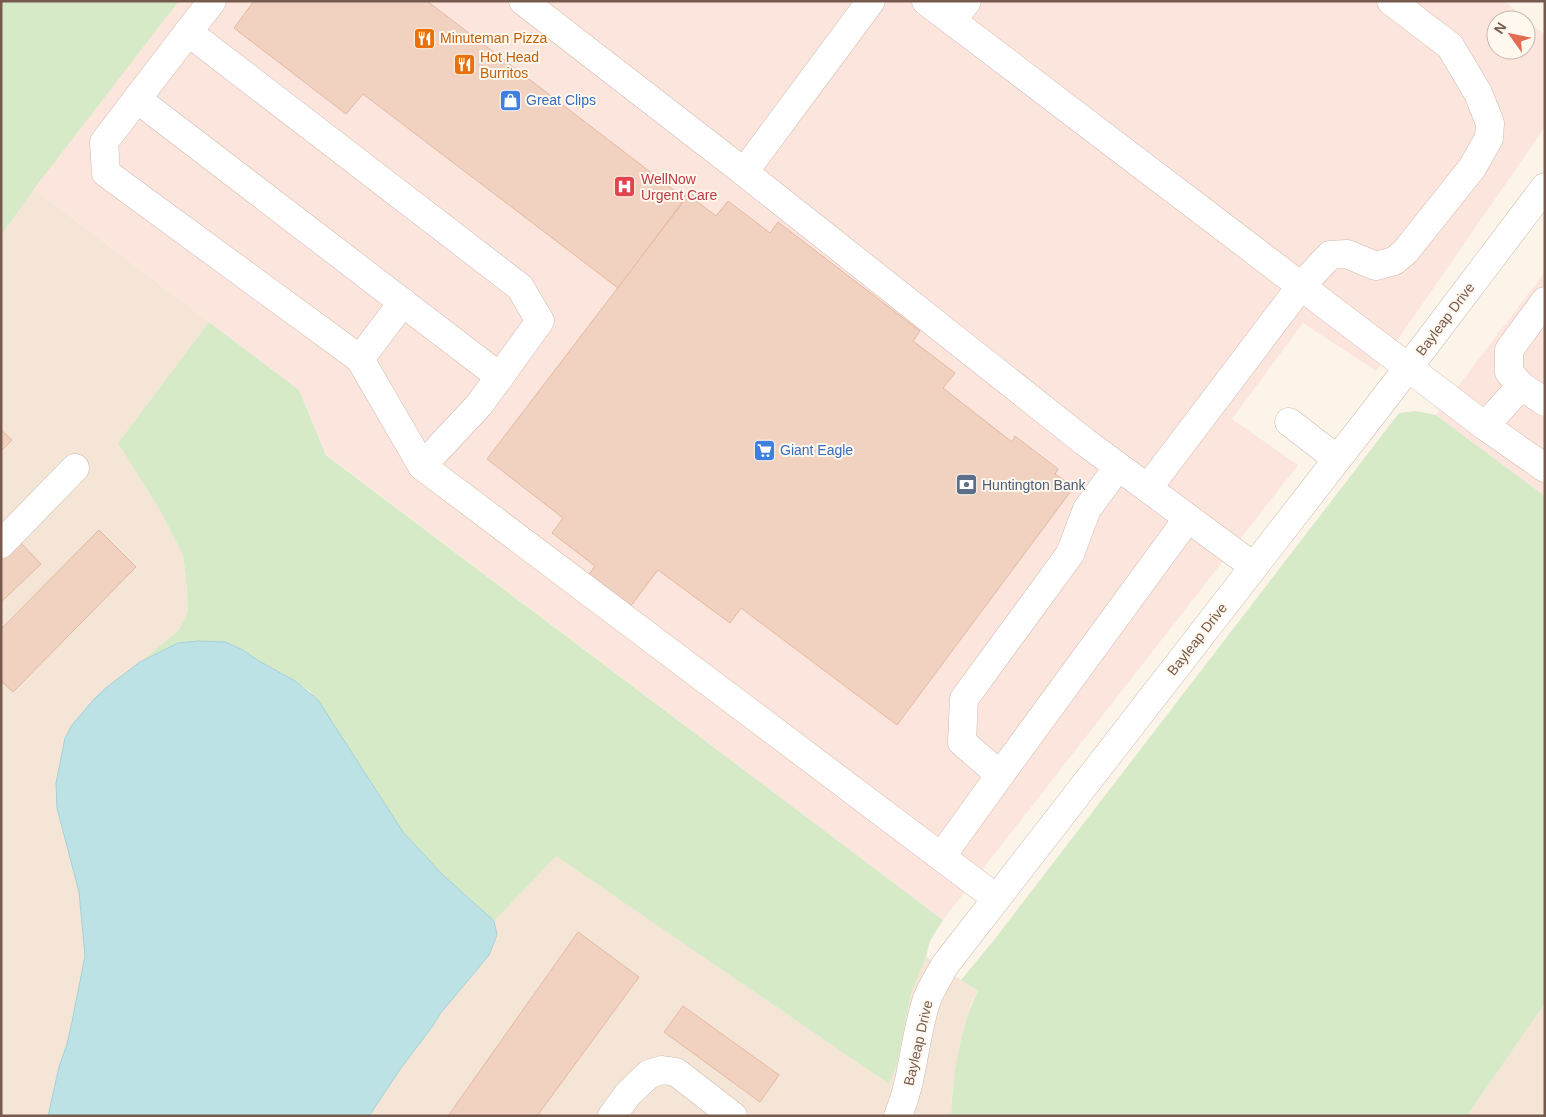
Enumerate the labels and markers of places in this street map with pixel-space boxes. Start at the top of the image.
restaurant icon: Minuteman Pizza [412,26,436,50]
place label: Minuteman Pizza [440,30,548,46]
place label: Hot Head Burritos [480,49,539,81]
restaurant icon: Hot Head Burritos [452,53,476,77]
shop icon: Great Clips [498,88,522,112]
place label: Great Clips [526,92,596,108]
place label: WellNow Urgent Care [641,171,717,203]
hospital icon: WellNow Urgent Care [613,175,637,199]
supermarket icon: Giant Eagle [752,438,776,462]
place label: Giant Eagle [780,442,853,458]
bank icon: Huntington Bank [954,473,978,497]
place label: Huntington Bank [982,477,1087,493]

